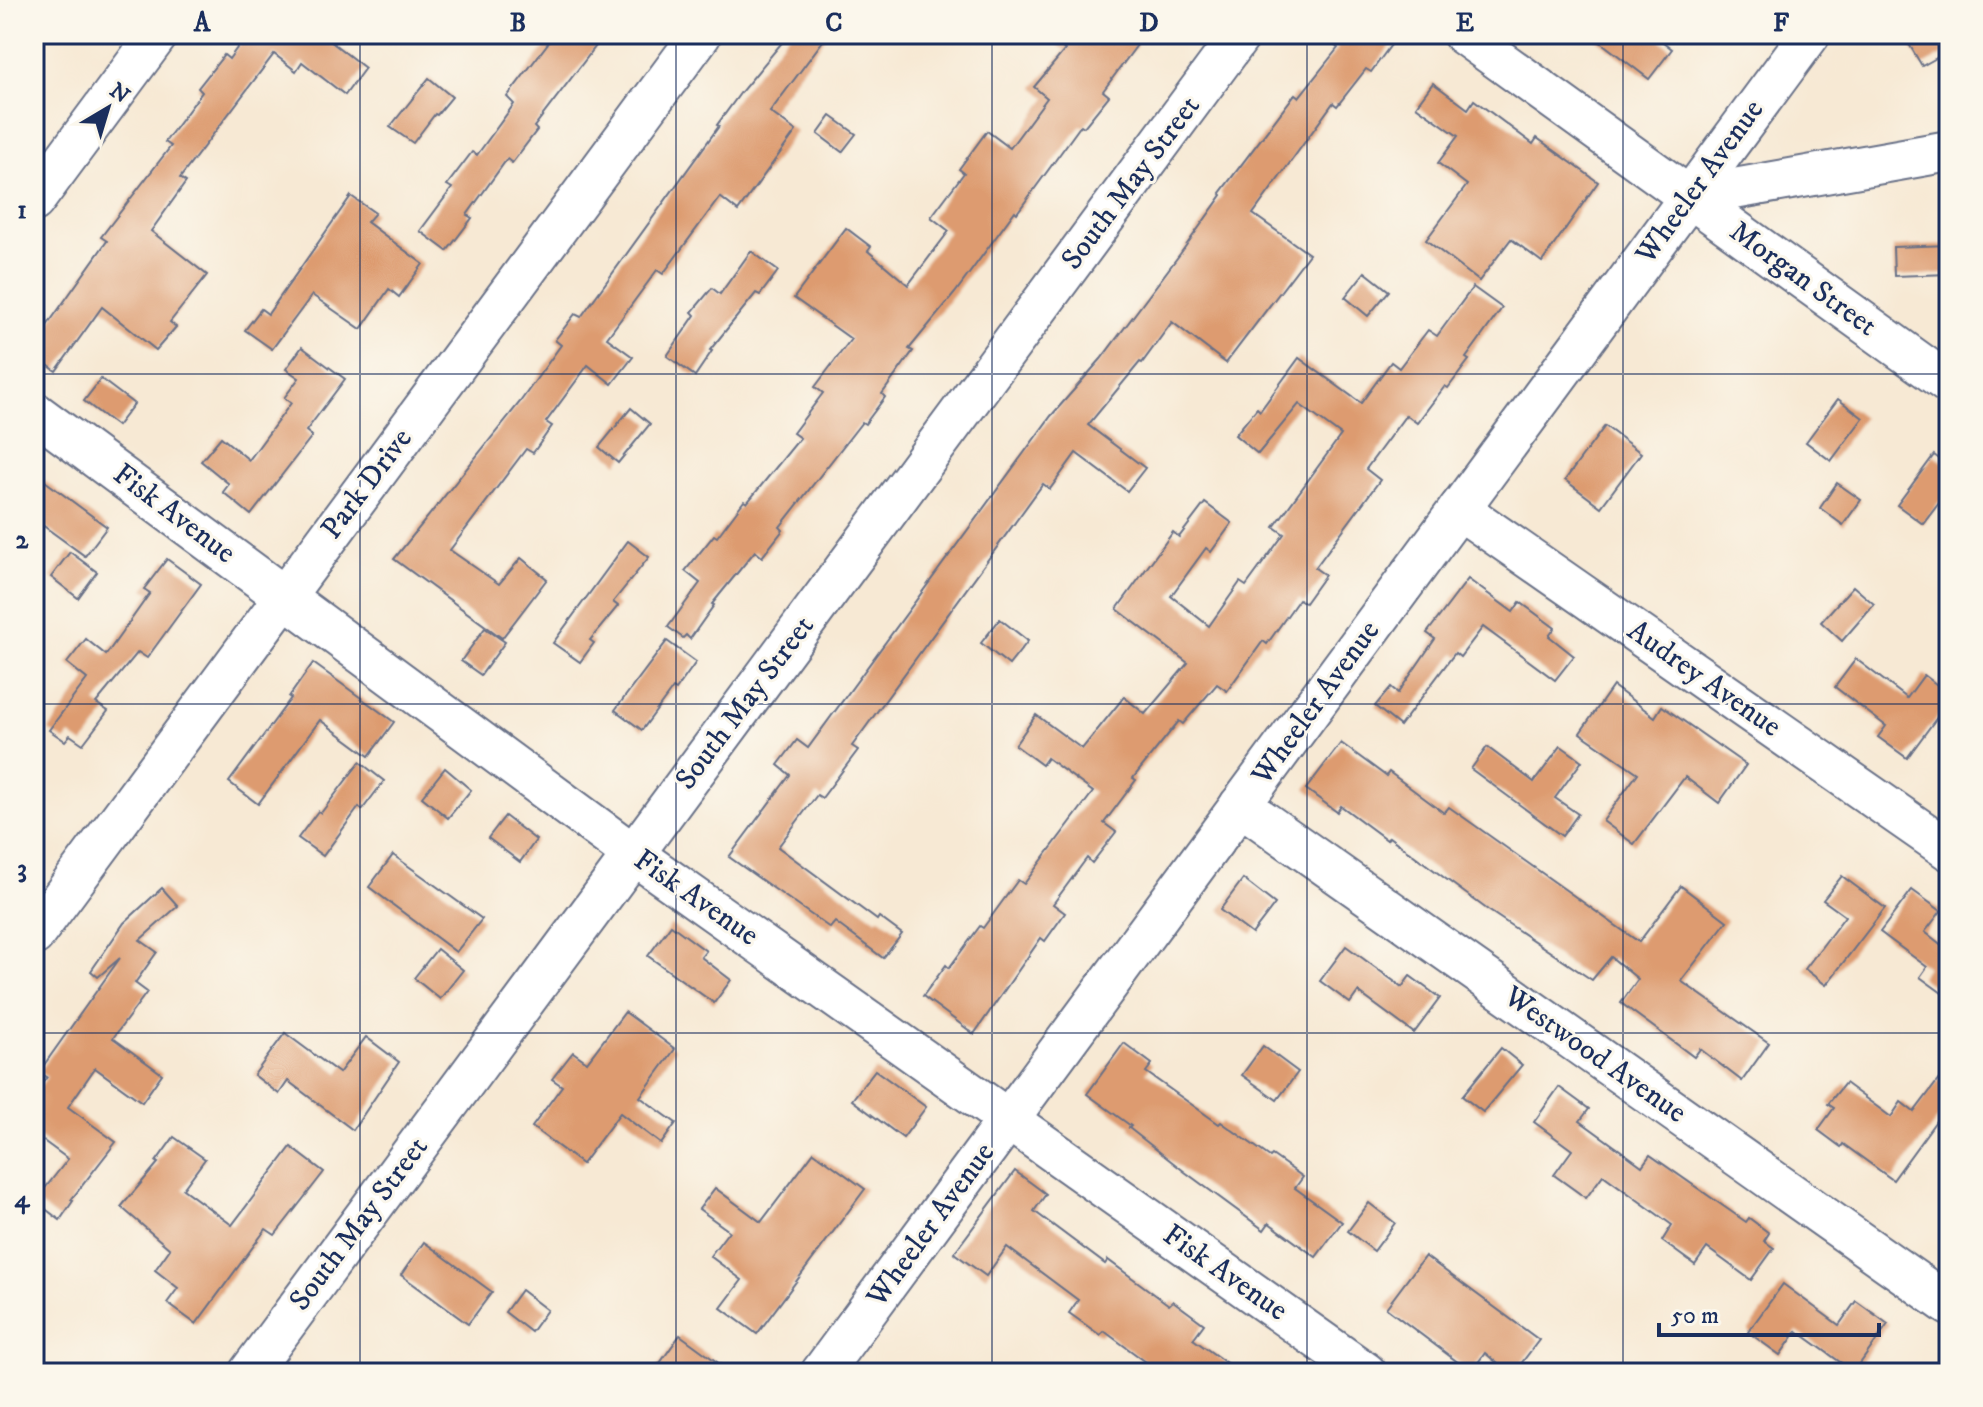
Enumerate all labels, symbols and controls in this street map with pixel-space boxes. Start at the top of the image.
text: A [193,7,212,40]
text: B [510,7,526,40]
text: C [825,7,843,40]
text: D [1139,7,1159,40]
text: E [1456,7,1474,40]
text: F [1773,7,1790,40]
north arrow [68,68,148,148]
text: N [104,77,135,110]
street label: South May Street [1054,89,1208,277]
street label: Wheeler Avenue [1627,93,1772,272]
text: 1 [17,194,27,227]
street label: Morgan Street [1722,213,1884,345]
street label: Park Drive [313,421,421,547]
street label: Fisk Avenue [105,456,243,572]
text: 2 [16,524,30,557]
street label: South May Street [668,609,822,797]
street label: Audrey Avenue [1620,612,1788,746]
street label: Wheeler Avenue [1243,614,1388,793]
street label: Fisk Avenue [626,842,766,954]
text: 3 [17,853,27,886]
street label: Westwood Avenue [1496,978,1693,1132]
street label: South May Street [282,1130,436,1318]
street label: Wheeler Avenue [858,1136,1003,1315]
text: 4 [15,1183,31,1216]
street label: Fisk Avenue [1155,1217,1295,1329]
scale bar [1659,1287,1879,1337]
text: 50 m [1671,1301,1719,1331]

